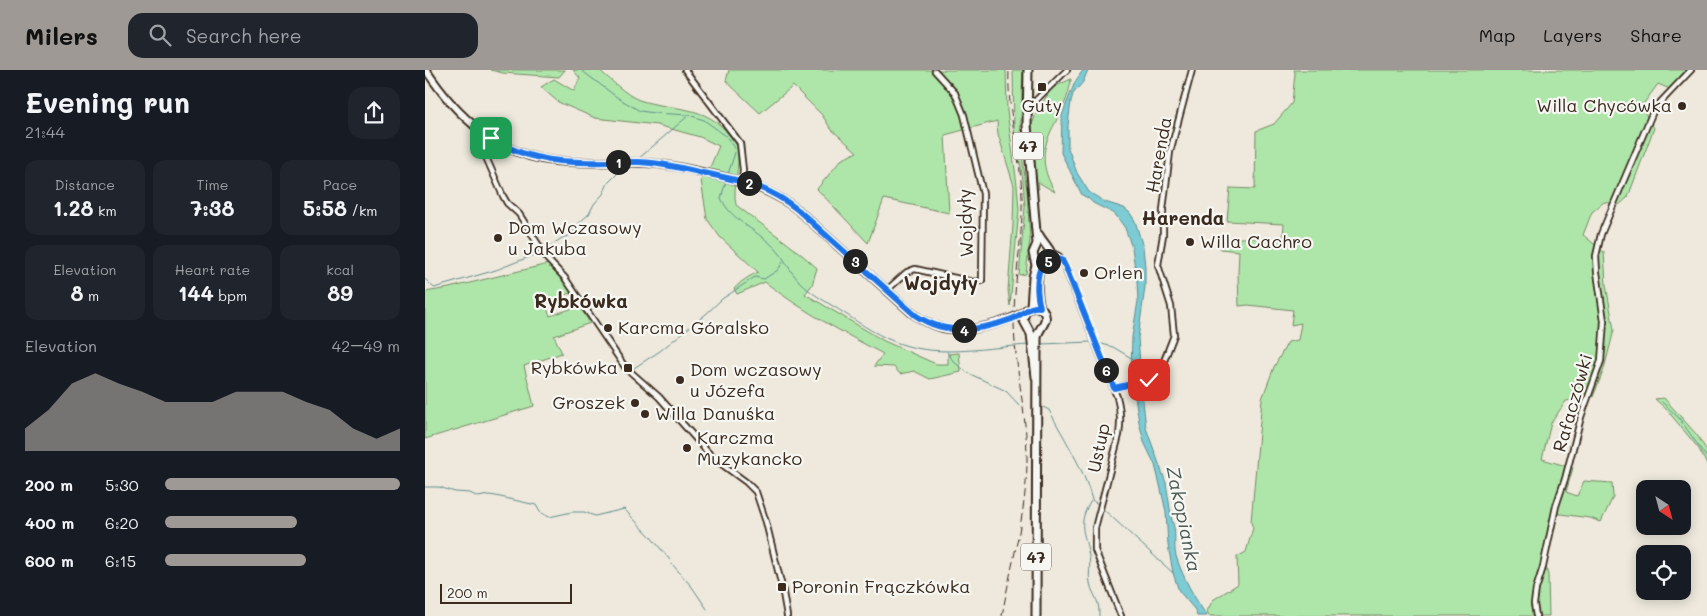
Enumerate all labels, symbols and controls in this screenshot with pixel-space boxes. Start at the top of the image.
search box [128,13,478,58]
text: Milers [25,20,98,51]
icon: search [146,21,174,49]
text: Search here [186,23,302,48]
text: Map [1479,23,1515,47]
text: Layers [1543,23,1602,47]
text: Share [1630,23,1682,47]
marker: Guty [1036,81,1048,93]
text: Evening run [25,84,190,120]
button: share [348,87,400,139]
place label: Guty [1022,93,1062,117]
place label: Willa Chycówka [1536,93,1672,117]
marker: Willa Chycówka [1676,100,1688,112]
street label: Harenda [1140,115,1177,195]
pin [470,117,512,159]
text: 21:44 [25,121,65,142]
icon: arrive [477,124,505,152]
road number: 47 [1013,132,1043,160]
pin: 1 [605,150,631,174]
text: 1 [615,153,622,172]
pin: 2 [737,170,761,196]
text: 2 [746,174,753,193]
text: Distance [55,175,115,194]
text: Time [197,175,228,194]
text: Pace [323,175,357,194]
street label: Wojdyły [952,188,978,258]
text: 1.28 [53,194,94,221]
text: 7:38 [191,194,234,221]
text: 5:58 [303,194,347,221]
text: km [94,201,117,220]
text: /km [347,201,377,220]
district label: Harenda [1142,205,1224,230]
place label: Dom Wczasowy u Jakuba [508,215,642,260]
place label: Willa Cachro [1200,229,1312,253]
marker: Dom Wczasowy u Jakuba [492,232,504,244]
marker: Willa Cachro [1184,236,1196,248]
pin: 3 [843,248,867,274]
pin: 5 [1035,248,1061,274]
text: 3 [851,252,860,271]
text: 5 [1044,252,1053,271]
text: Elevation [53,260,116,279]
text: Heart rate [175,260,250,279]
text: kcal [326,260,354,279]
place label: Orlen [1094,260,1143,284]
marker: Orlen [1078,267,1090,279]
district label: Wojdyły [904,270,978,295]
text: 8 [70,279,84,306]
text: 144 [178,279,214,306]
text: 89 [327,279,353,306]
text: m [84,286,99,305]
text: bpm [214,286,247,305]
district label: Rybkówka [534,288,628,313]
place label: Karcma Góralsko [618,315,769,339]
pin: 4 [951,318,977,342]
text: 4 [960,321,969,340]
marker: Karcma Góralsko [602,322,614,334]
text: Elevation [25,335,97,356]
text: 42–49 m [332,335,400,356]
street label: Rafaczówki [1547,351,1598,455]
place label: Rybkówka [531,355,618,379]
place label: Dom wczasowy u Józefa [690,357,822,402]
pin: 6 [1093,358,1119,382]
pin [1128,359,1170,401]
text: 6 [1102,361,1111,380]
marker: Rybkówka [622,362,634,374]
icon: check [1135,366,1163,394]
marker: Dom wczasowy u Józefa [674,374,686,386]
place label: Groszek [552,390,625,414]
marker: Groszek [629,397,641,409]
place label: Willa Danuśka [655,401,775,425]
marker: Willa Danuśka [639,408,651,420]
street label: Ustup [1081,421,1115,475]
place label: Karczma Muzykancko [697,425,802,470]
marker: Karczma Muzykancko [681,442,693,454]
water label: Zakopianka [1161,464,1208,574]
text: 200 m [25,474,73,495]
text: 5:30 [105,474,139,495]
north arrow [1636,480,1691,535]
map controls [1636,480,1691,600]
text: 400 m [25,512,74,533]
text: 6:20 [105,512,138,533]
road number: 47 [1021,544,1051,571]
button: locate [1636,545,1691,600]
text: 600 m [25,550,74,571]
text: 6:15 [105,550,136,571]
place label: Poronin Frączkówka [792,574,970,598]
scale bar [440,581,573,604]
marker: Poronin Frączkówka [776,581,788,593]
text: 200 m [447,583,488,602]

